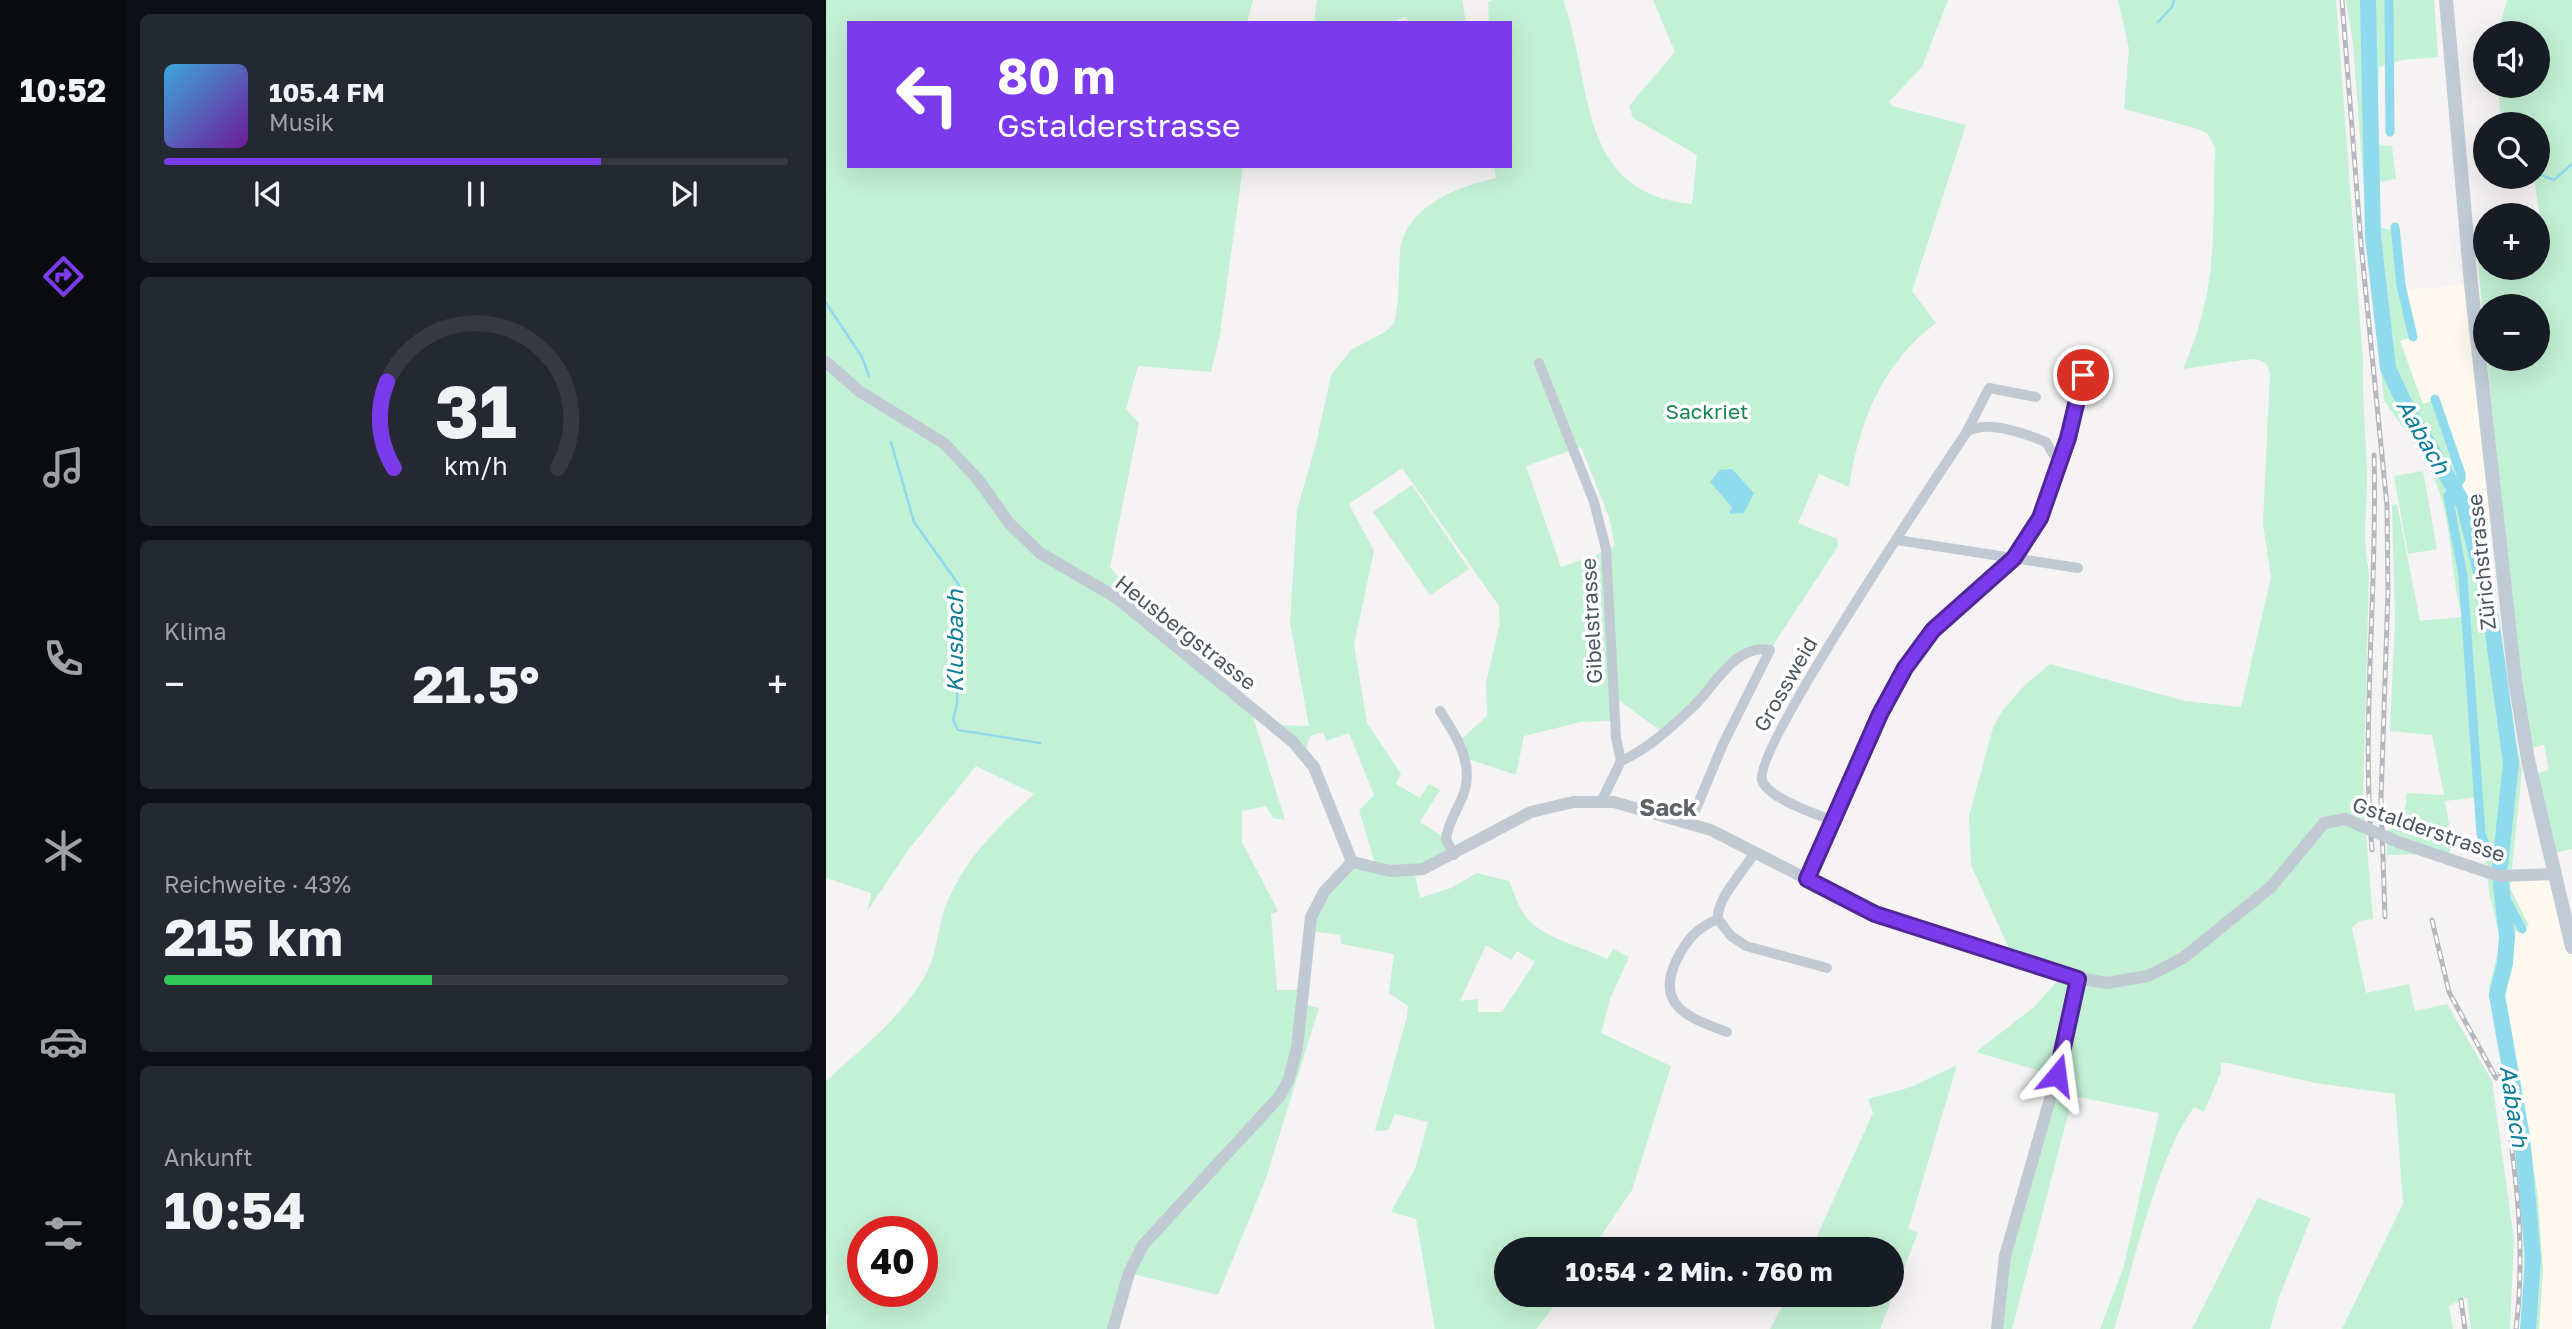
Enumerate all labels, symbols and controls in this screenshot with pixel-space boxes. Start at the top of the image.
map controls [2473,21,2550,371]
button: sound [2473,21,2550,98]
text: 80 m [997,46,1115,105]
icon: left [882,49,973,140]
text: 10:52 [20,71,106,109]
text: 105.4 FM [269,77,385,108]
text: Gstalderstrasse [997,106,1241,144]
text: Musik [269,108,334,136]
button: search [2473,112,2550,189]
icon: previous [249,175,287,213]
icon: pause [457,175,495,213]
icon: next [665,175,703,213]
button: + [2473,203,2550,280]
icon: directions [39,252,88,301]
button: − [2473,294,2550,371]
pin [2053,345,2113,405]
icon: arrive [2064,356,2102,394]
text: 31 [435,367,517,454]
water label: Aabach [2391,393,2457,479]
park label: Sackriet [1665,398,1749,424]
icon: music [39,443,88,492]
text: km/h [444,449,508,480]
street label: Zürichstrasse [2461,493,2501,631]
street label: Gibelstrasse [1575,557,1607,685]
street label: Heusbergstrasse [1110,569,1262,695]
water label: Klusbach [940,589,968,692]
text: Klima [164,617,227,645]
street label: Grossweid [1747,632,1823,736]
icon: phone [39,634,88,683]
text: 21.5° [412,652,540,714]
text: − [164,661,185,706]
text: + [767,661,788,706]
street label: Gstalderstrasse [2349,791,2509,867]
district label: Sack [1639,792,1697,821]
icon: climate [39,826,88,875]
text: Reichweite · 43% [164,870,351,898]
text: 215 km [164,905,343,967]
icon: car [39,1017,88,1066]
position arrow [2020,1038,2094,1112]
water label: Aabach [2495,1063,2535,1150]
text: Ankunft [164,1143,252,1171]
text: 10:54 [164,1178,305,1240]
icon: filters [39,1209,88,1258]
speed limit sign: 40 [847,1216,938,1307]
text: 10:54 · 2 Min. · 760 m [1566,1256,1832,1287]

